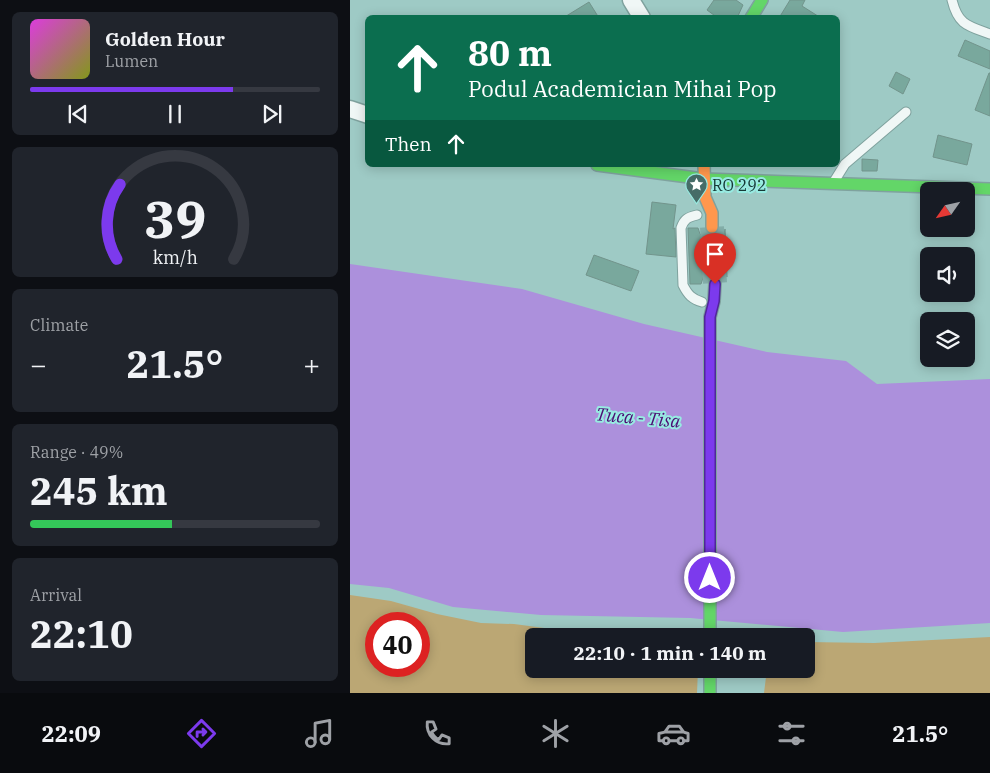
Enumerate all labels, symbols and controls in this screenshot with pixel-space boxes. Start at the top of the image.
text: Golden Hour [105,27,225,51]
text: 80 m [468,30,552,76]
icon: ahead [385,35,450,100]
text: Lumen [105,51,158,71]
text: Podul Academician Mihai Pop [468,74,777,103]
icon: previous [64,100,92,128]
icon: pause [161,100,189,128]
icon: next [258,100,286,128]
icon: ahead [442,130,470,158]
text: Then [385,132,432,156]
place icon: RO 292 [684,173,708,204]
place label: RO 292 [712,175,767,195]
north arrow [920,182,975,238]
map controls [920,182,975,367]
text: 39 [144,185,206,252]
pin [694,233,736,284]
icon: arrive [701,240,729,268]
text: km/h [152,246,198,269]
button: sound [920,247,975,302]
button: layers [920,312,975,367]
text: Climate [30,315,88,335]
text: 21.5° [127,339,223,388]
text: − [30,346,47,383]
text: + [303,346,320,383]
water label: Тиса - Tisa [595,402,682,433]
text: Range · 49% [30,442,123,462]
text: 245 km [30,466,168,515]
position arrow [683,551,735,603]
text: Arrival [30,585,82,605]
text: 22:10 [30,609,133,658]
speed limit sign: 40 [365,612,430,677]
text: 22:10 · 1 min · 140 m [574,641,766,665]
icon: directions [184,716,219,751]
icon: music [302,716,337,751]
icon: phone [420,716,455,751]
icon: climate [538,716,573,751]
icon: car [656,716,691,751]
icon: filters [774,716,809,751]
text: 22:09 [42,719,101,748]
text: 21.5° [892,719,948,748]

